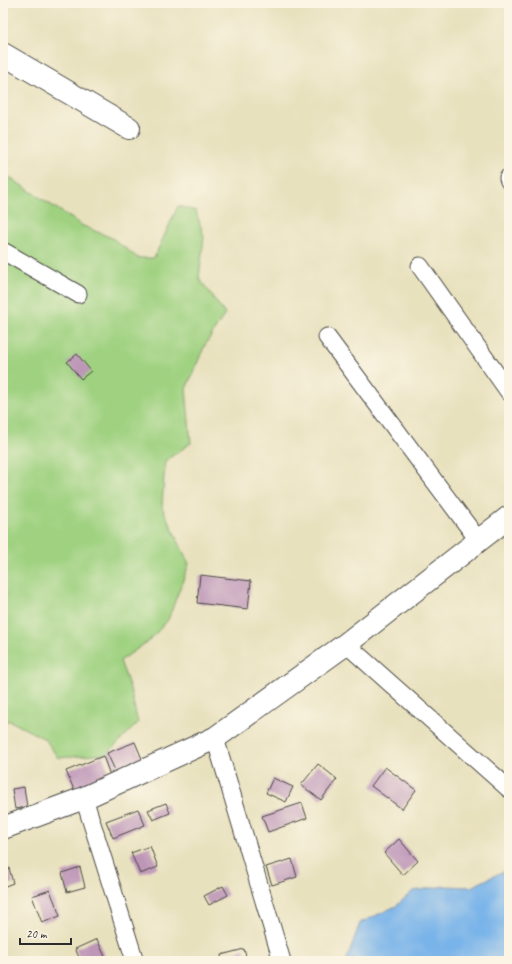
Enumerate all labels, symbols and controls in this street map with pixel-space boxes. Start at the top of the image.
scale bar [20,920,71,946]
text: 20 m [26,926,48,942]

